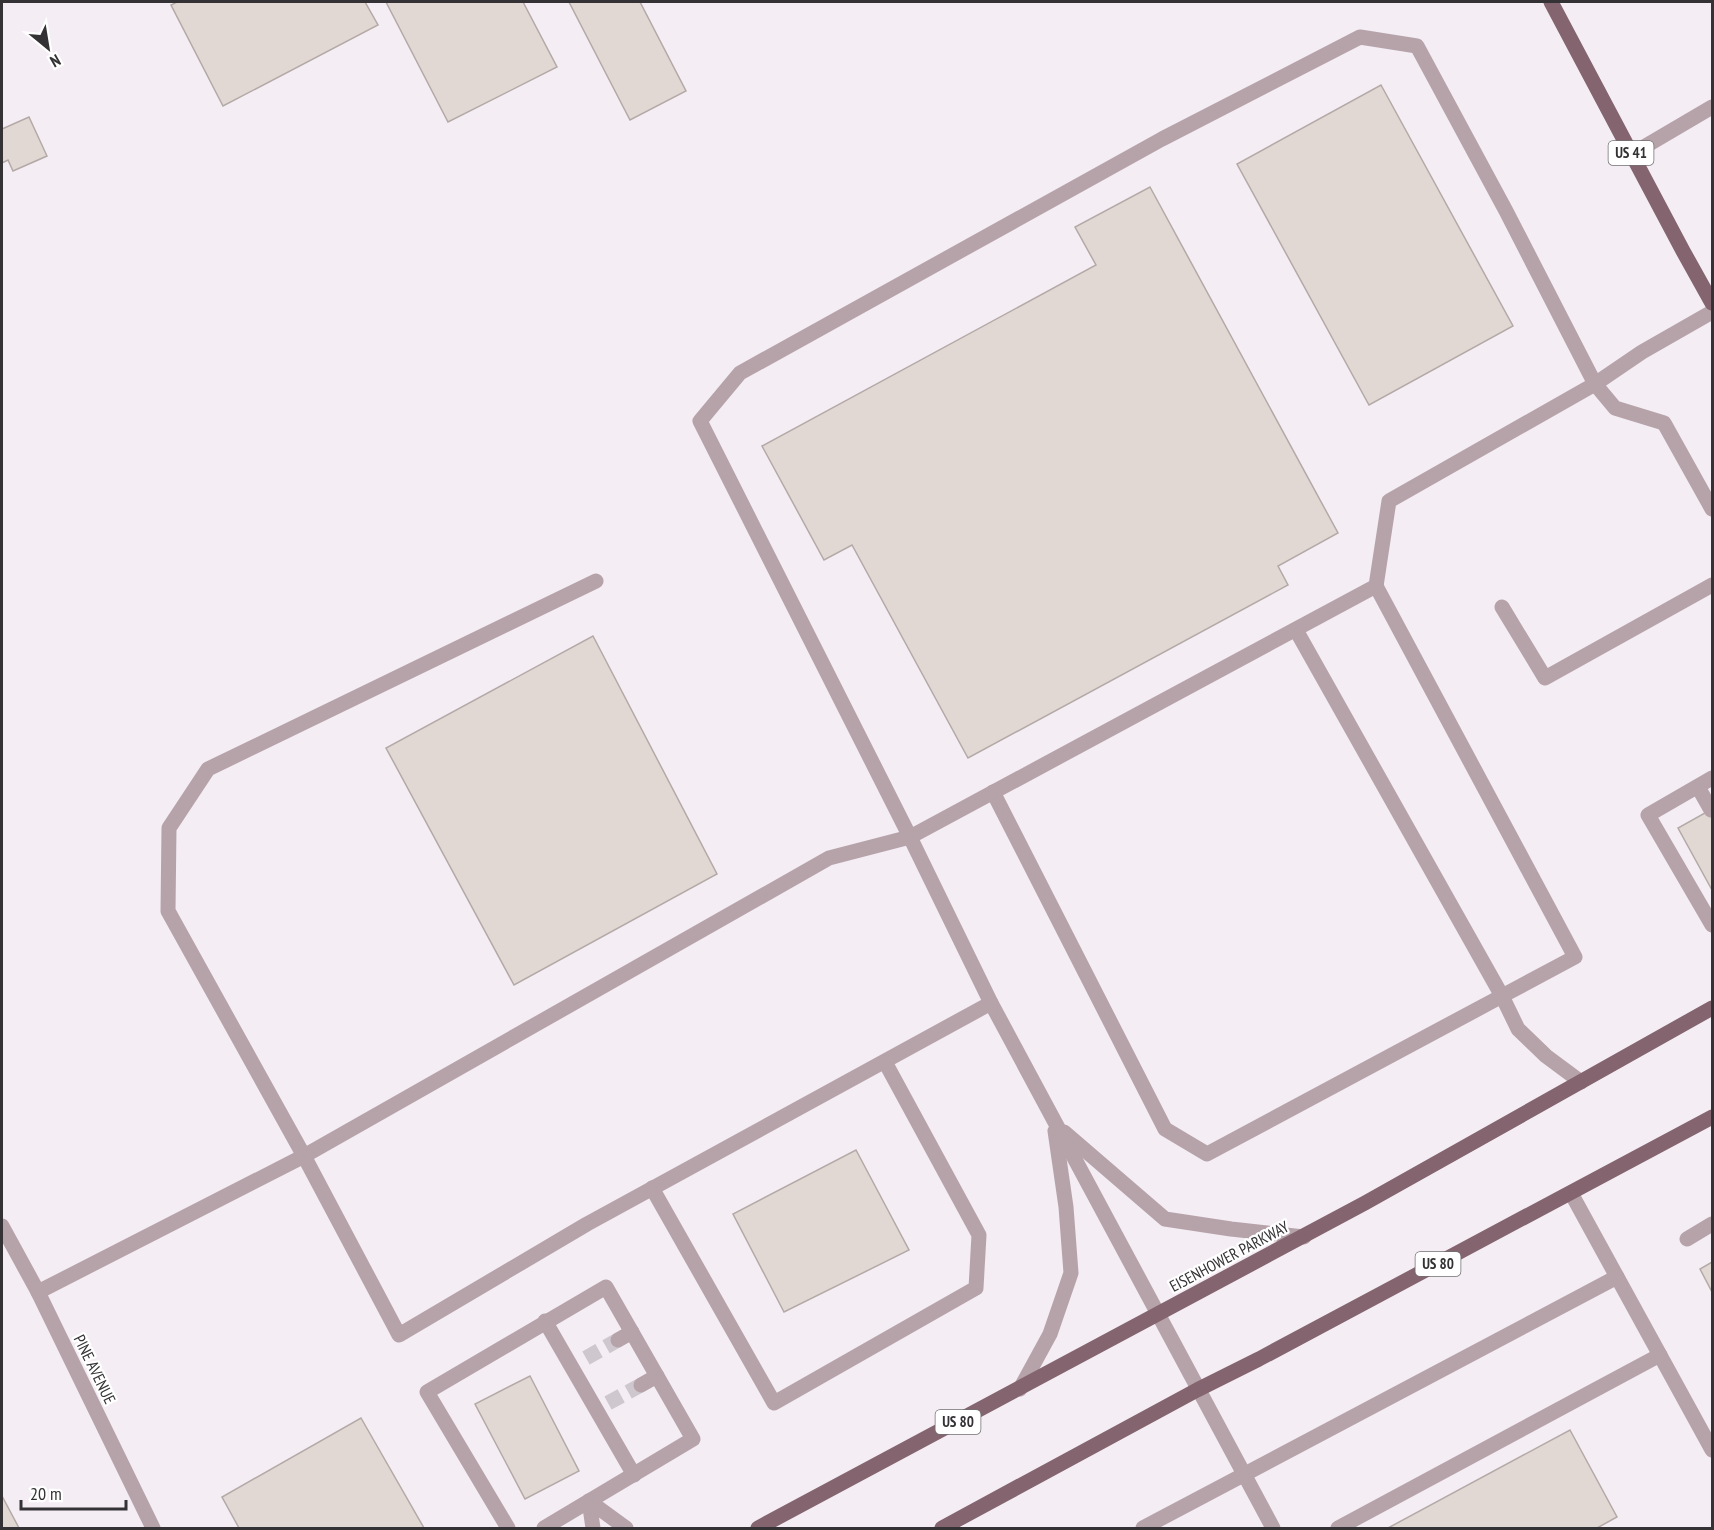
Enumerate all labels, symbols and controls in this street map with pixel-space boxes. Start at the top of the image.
north arrow [18,18,78,78]
text: N [47,50,64,72]
road number: US 41 [1608,141,1654,165]
street label: EISENHOWER PARKWAY [1166,1216,1293,1296]
road number: US 80 [1416,1252,1460,1276]
street label: PINE AVENUE [70,1331,120,1407]
road number: US 80 [936,1410,980,1434]
scale bar [21,1473,126,1511]
text: 20 m [30,1482,62,1505]

